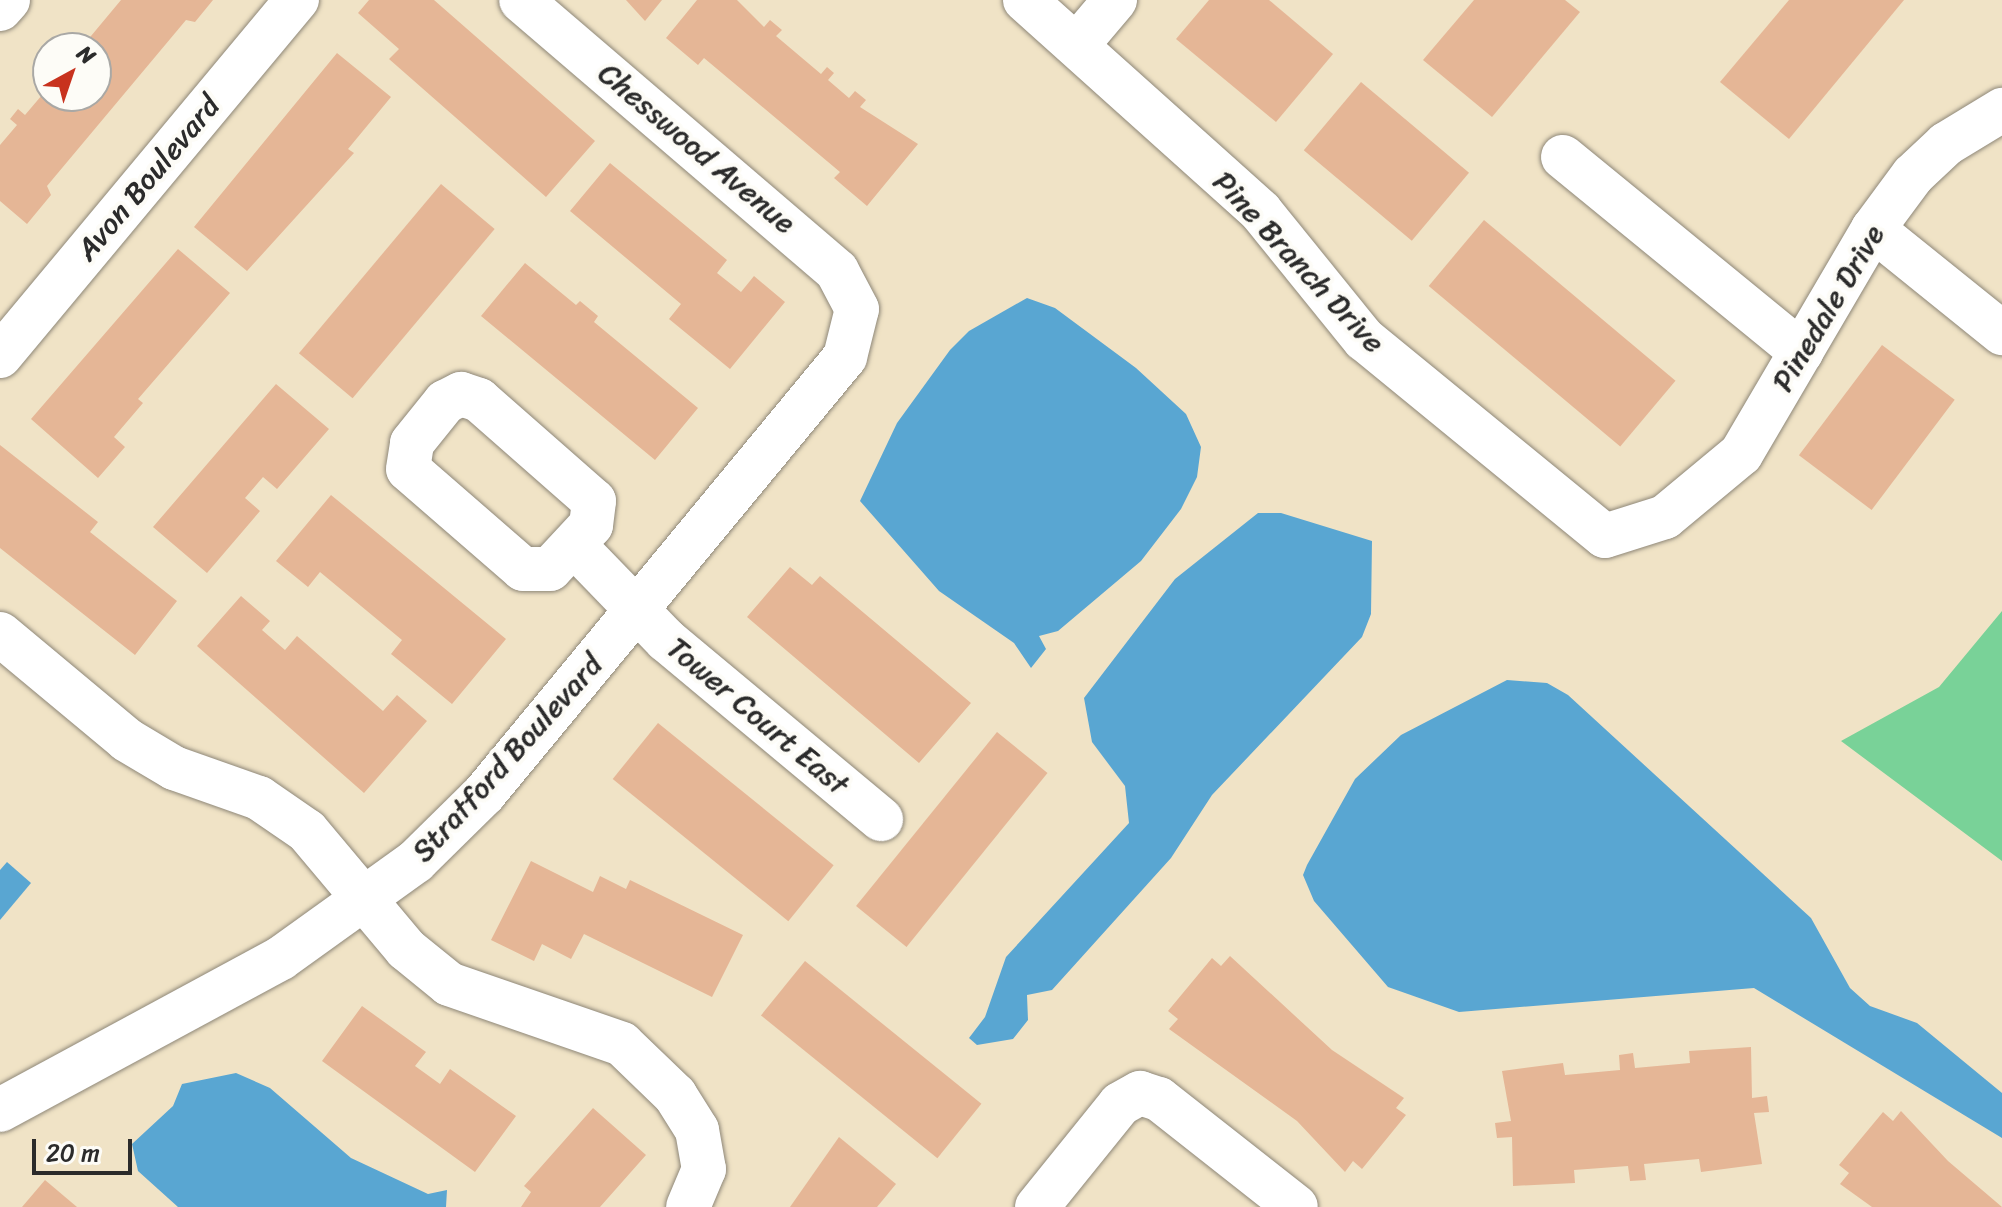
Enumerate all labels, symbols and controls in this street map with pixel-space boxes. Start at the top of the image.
north arrow [32,32,112,112]
text: N [68,35,105,75]
street label: Chesswood Avenue [591,55,803,241]
street label: Avon Boulevard [69,89,227,267]
street label: Pine Branch Drive [1206,164,1392,360]
street label: Pinedale Drive [1764,218,1892,398]
street label: Tower Court East [659,629,857,803]
street label: Stratford Boulevard [405,647,609,869]
scale bar [36,1123,136,1173]
text: 20 m [46,1132,100,1174]

